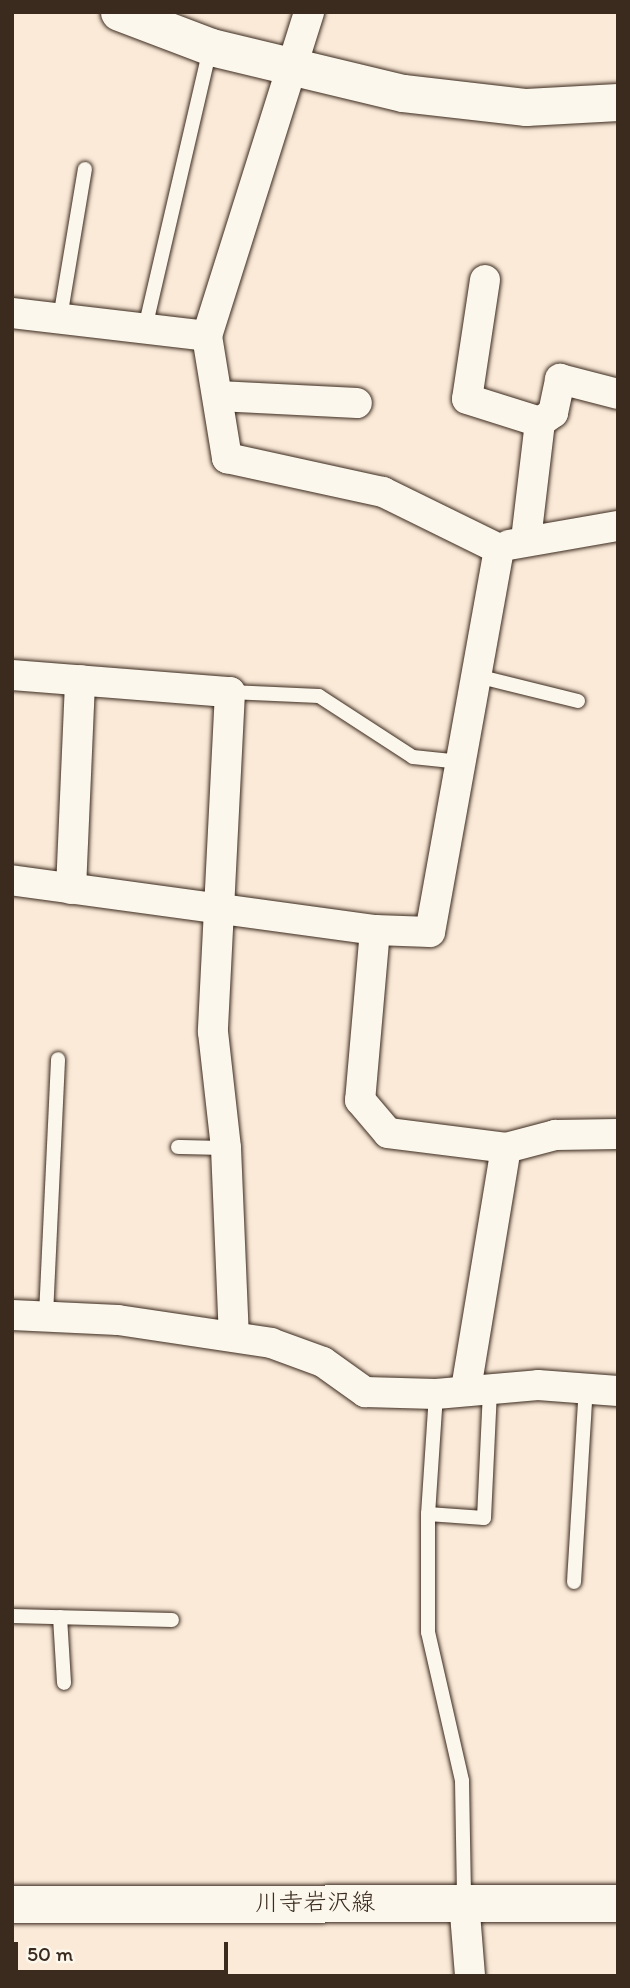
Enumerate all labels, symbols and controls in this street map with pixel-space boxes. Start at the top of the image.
street label: 川寺岩沢線 [255,1888,375,1916]
scale bar [18,1928,231,1972]
text: 50 m [27,1941,73,1966]

